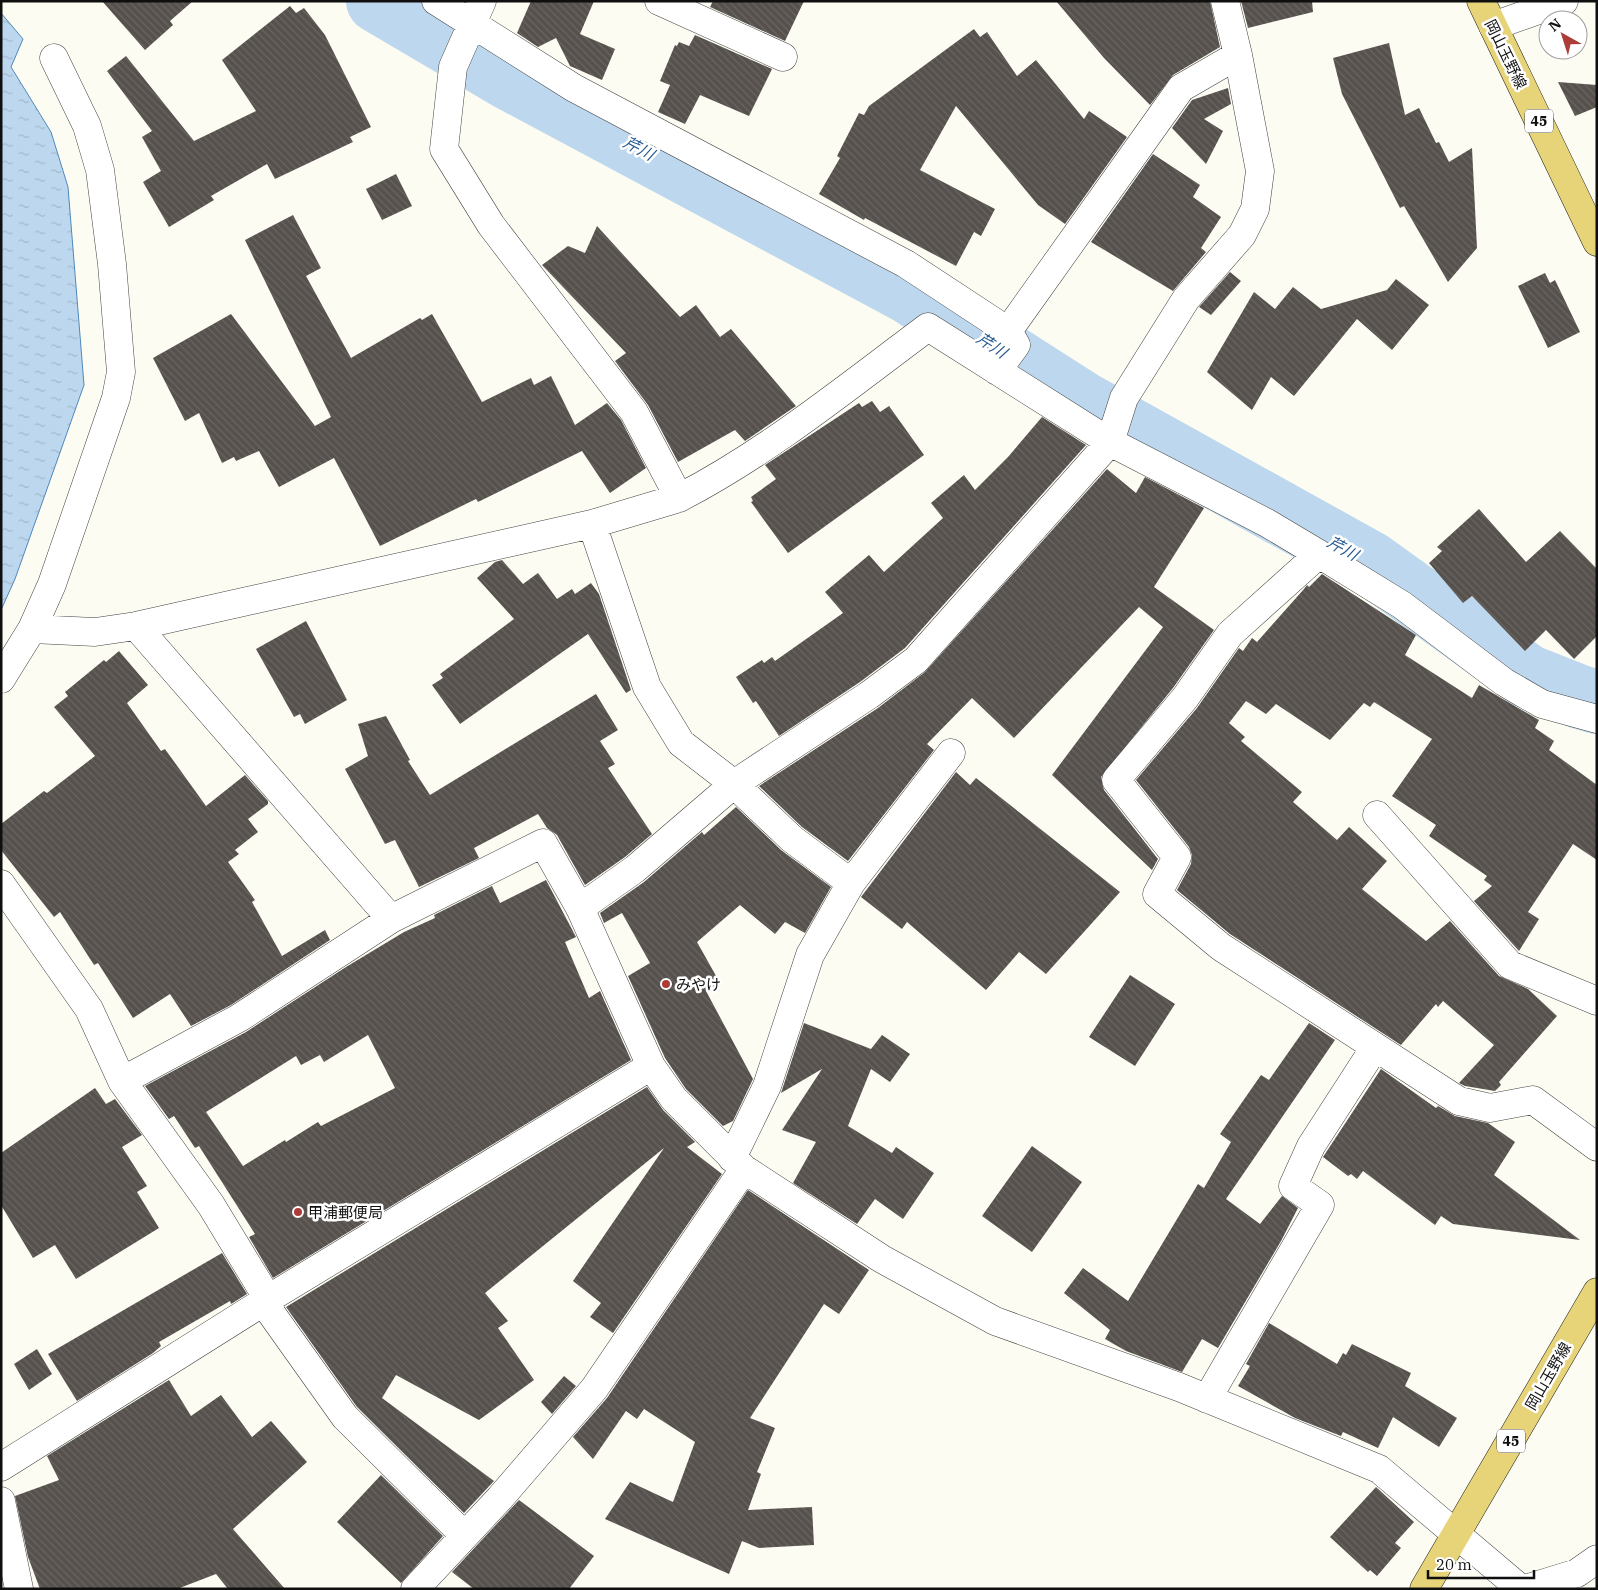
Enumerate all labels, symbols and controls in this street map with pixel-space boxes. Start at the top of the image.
north arrow [1538,10,1588,60]
text: N [1545,14,1565,35]
street label: 岡山玉野線 [1481,16,1531,92]
road number: 45 [1525,110,1553,132]
water label: 芹川 [620,132,660,165]
water label: 芹川 [973,328,1013,363]
water label: 芹川 [1324,531,1364,565]
place label: みやけ [676,975,721,994]
marker: みやけ [660,978,672,990]
place label: 甲浦郵便局 [308,1203,383,1222]
marker: 甲浦郵便局 [292,1206,304,1218]
street label: 岡山玉野線 [1521,1339,1575,1413]
road number: 45 [1497,1430,1525,1452]
scale bar [1428,1548,1534,1580]
text: 20 m [1436,1555,1472,1574]

